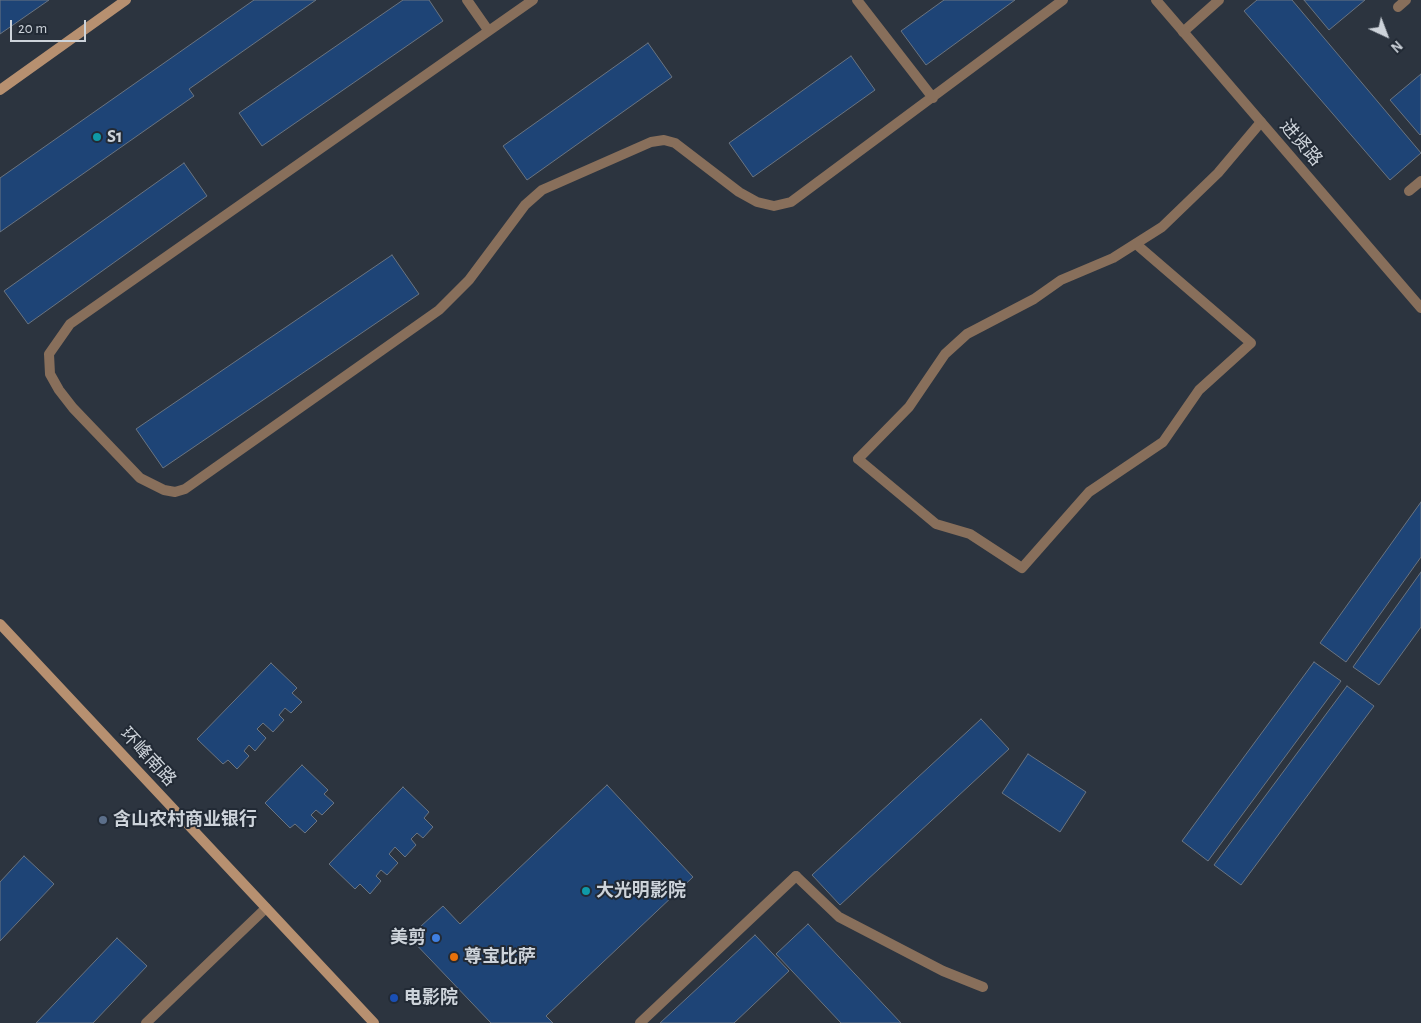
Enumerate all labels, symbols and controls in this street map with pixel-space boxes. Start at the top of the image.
scale bar [12,10,89,42]
north arrow [1361,10,1411,60]
text: 20 m [18,21,47,36]
text: N [1388,38,1405,54]
street label: 进贤路 [1275,116,1327,170]
place label: S1 [107,126,122,148]
marker: S1 [91,131,103,143]
street label: 环峰南路 [116,723,180,791]
place label: 含山农村商业银行 [113,809,257,831]
marker: 含山农村商业银行 [97,814,109,826]
place label: 大光明影院 [596,880,686,902]
marker: 大光明影院 [580,885,592,897]
place label: 美剪 [390,927,426,949]
marker: 美剪 [430,932,442,944]
place label: 尊宝比萨 [464,946,536,968]
marker: 尊宝比萨 [448,951,460,963]
place label: 电影院 [404,987,458,1009]
marker: 电影院 [388,992,400,1004]

